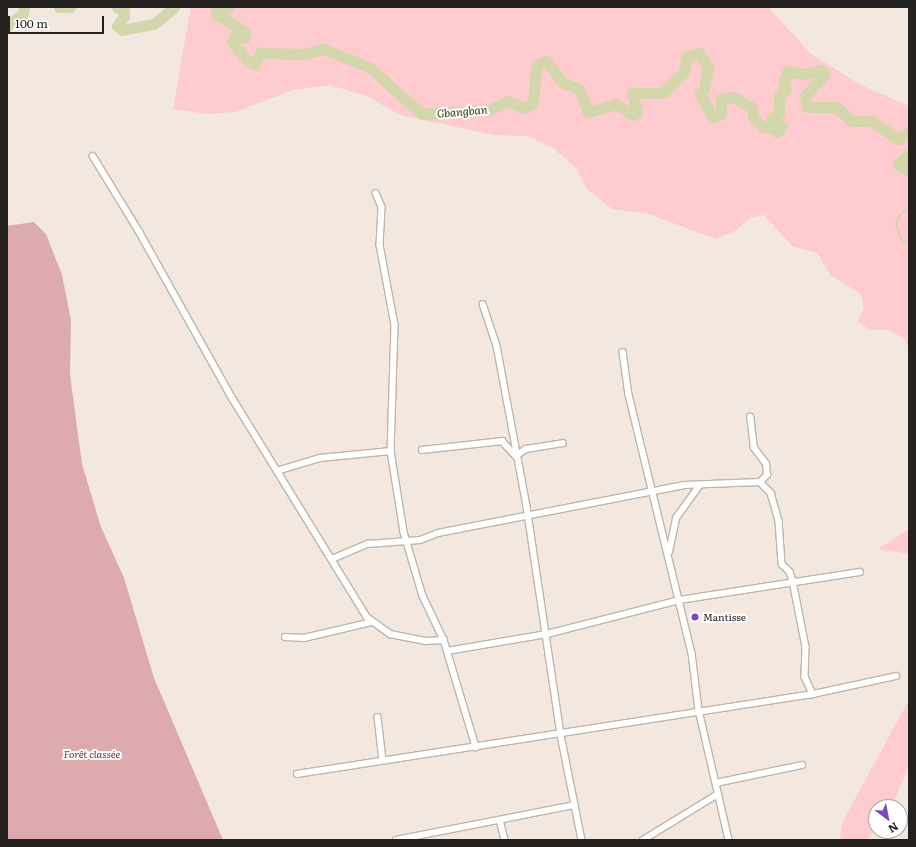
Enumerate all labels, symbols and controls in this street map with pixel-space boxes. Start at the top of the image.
scale bar [10,8,106,34]
text: 100 m [15,14,48,32]
water label: Gbangban [436,102,488,120]
place label: Mantisse [703,611,746,623]
marker: Mantisse [690,612,700,622]
park label: Forêt classée [64,748,120,760]
north arrow [868,799,908,839]
text: N [886,819,902,838]

